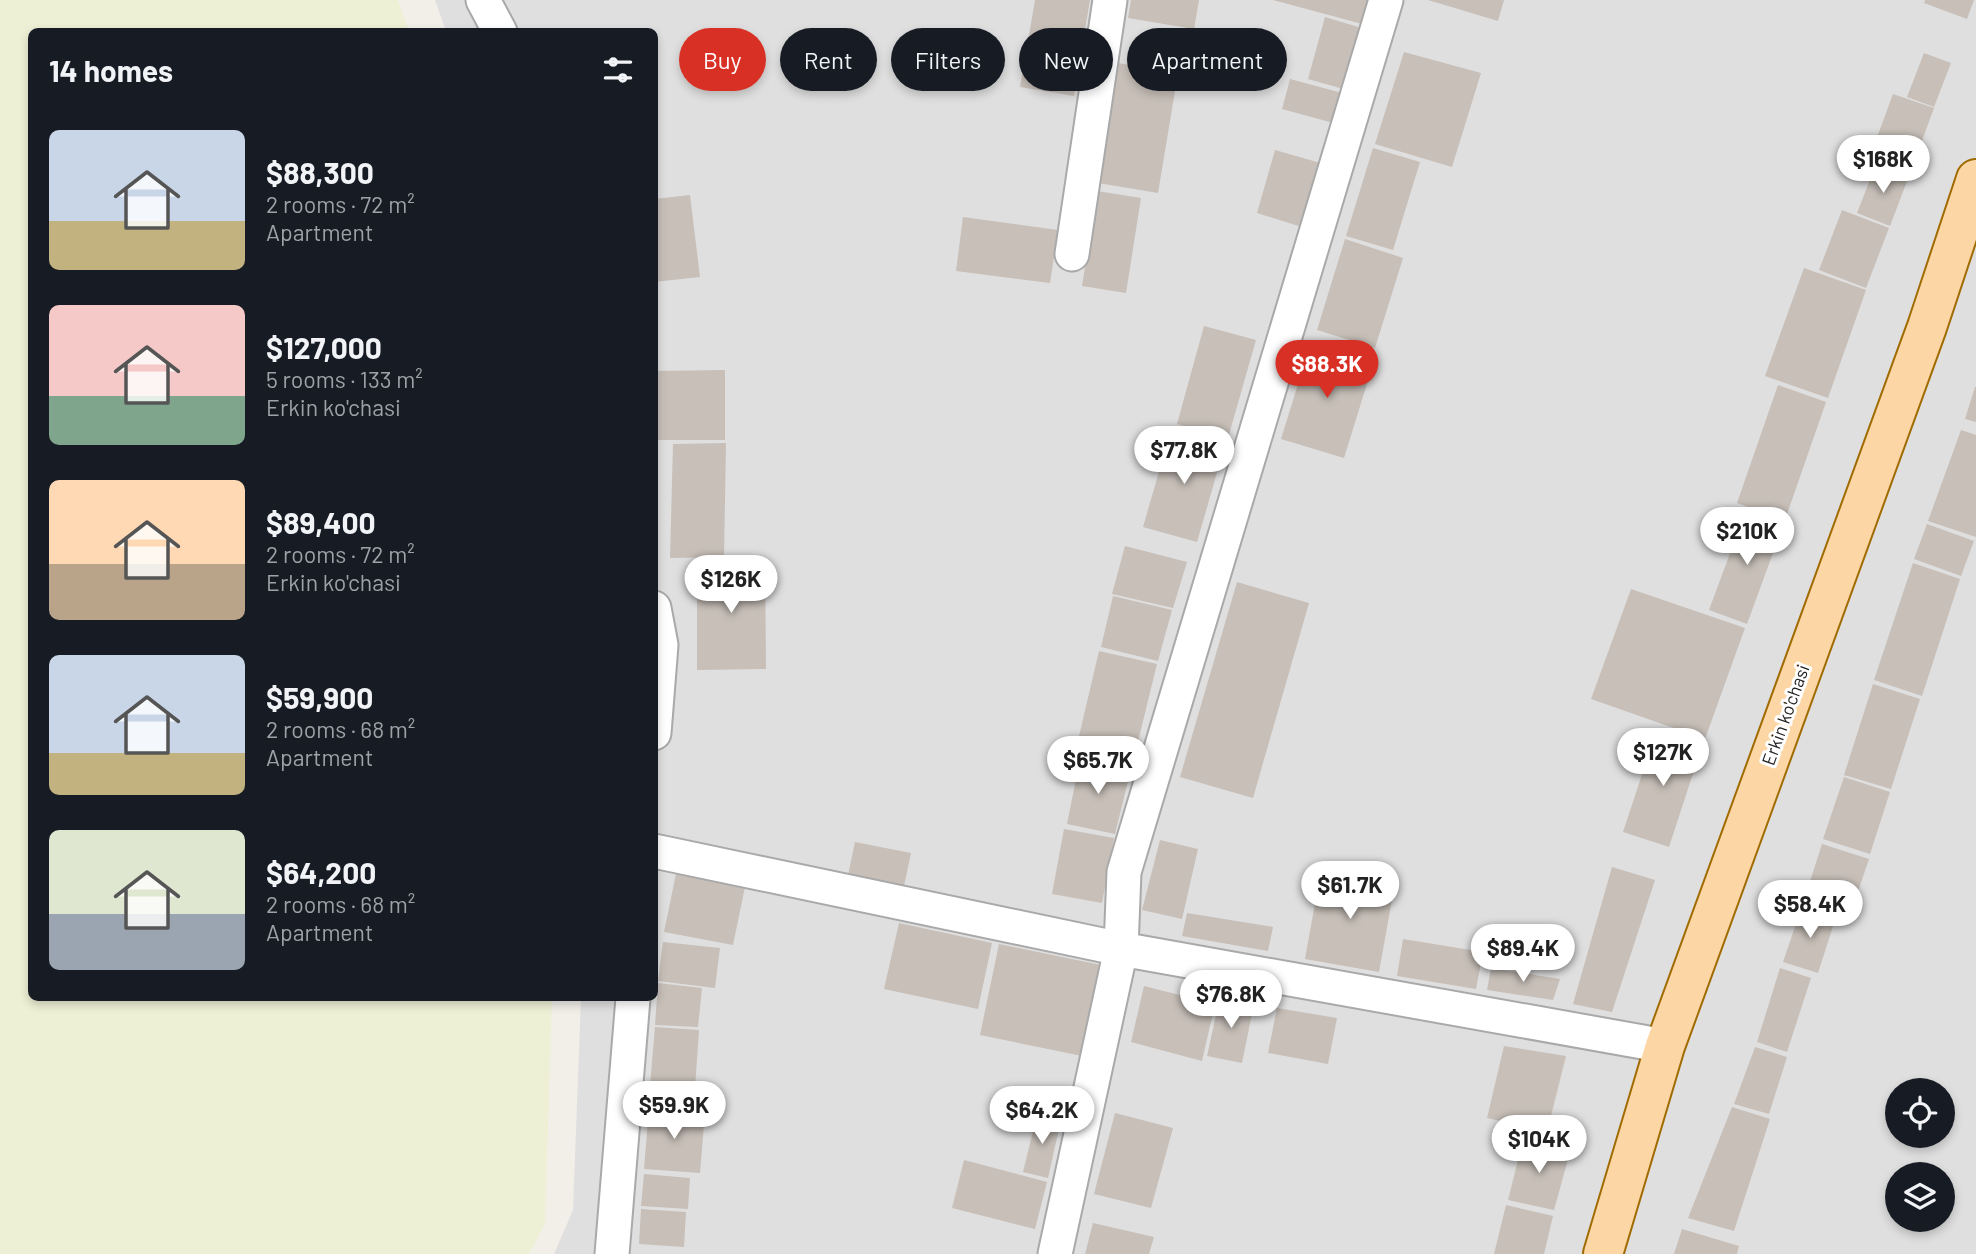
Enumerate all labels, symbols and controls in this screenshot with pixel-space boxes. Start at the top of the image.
chip: Buy [679,28,766,91]
chip: Rent [780,28,877,91]
chip: Filters [891,28,1005,91]
chip: New [1019,28,1113,91]
chip: Apartment [1127,28,1287,91]
icon: filters [599,51,637,89]
text: 14 homes [49,52,173,88]
pin: $168K [1834,136,1932,195]
text: $168K [1853,144,1913,172]
text: $88,300 [266,154,374,190]
icon: home [105,158,189,242]
text: 2 rooms · 72 m² [266,190,415,218]
text: Apartment [266,218,373,246]
text: $127,000 [266,329,382,365]
icon: home [105,333,189,417]
pin: $88.3K [1270,340,1384,400]
text: $88.3K [1291,349,1363,377]
text: 5 rooms · 133 m² [266,365,423,393]
text: Erkin ko'chasi [266,393,401,421]
pin: $77.8K [1127,426,1241,486]
text: $77.8K [1150,435,1218,463]
text: $89,400 [266,504,376,540]
icon: home [105,508,189,592]
pin: $210K [1698,508,1796,567]
text: $210K [1716,516,1778,544]
text: 2 rooms · 72 m² [266,540,415,568]
pin: $126K [682,556,780,615]
text: $126K [701,564,761,592]
text: Erkin ko'chasi [266,568,401,596]
street label: Erkin ko'chasi [1757,661,1813,768]
text: $59,900 [266,679,373,715]
icon: home [105,683,189,767]
text: 2 rooms · 68 m² [266,715,415,743]
pin: $127K [1614,728,1712,788]
pin: $65.7K [1041,736,1155,796]
text: $127K [1633,737,1693,765]
text: Apartment [266,743,373,771]
text: $65.7K [1063,745,1133,773]
text: $64,200 [266,854,376,890]
icon: home [105,858,189,942]
pin: $61.7K [1293,862,1407,921]
text: $61.7K [1317,870,1383,898]
pin: $58.4K [1753,880,1867,940]
text: $58.4K [1774,889,1846,917]
text: 2 rooms · 68 m² [266,890,415,918]
text: Apartment [266,918,373,946]
pin: $89.4K [1466,925,1580,984]
text: $89.4K [1487,933,1559,961]
pin: $76.8K [1174,970,1288,1030]
text: $76.8K [1196,979,1266,1007]
map controls [1885,1078,1955,1232]
button: locate [1885,1078,1955,1148]
pin: $59.9K [617,1082,731,1141]
pin: $64.2K [985,1086,1099,1146]
text: $59.9K [639,1090,709,1118]
text: $64.2K [1006,1095,1078,1123]
pin: $104K [1490,1116,1588,1175]
text: $104K [1508,1124,1570,1152]
button: layers [1885,1162,1955,1232]

